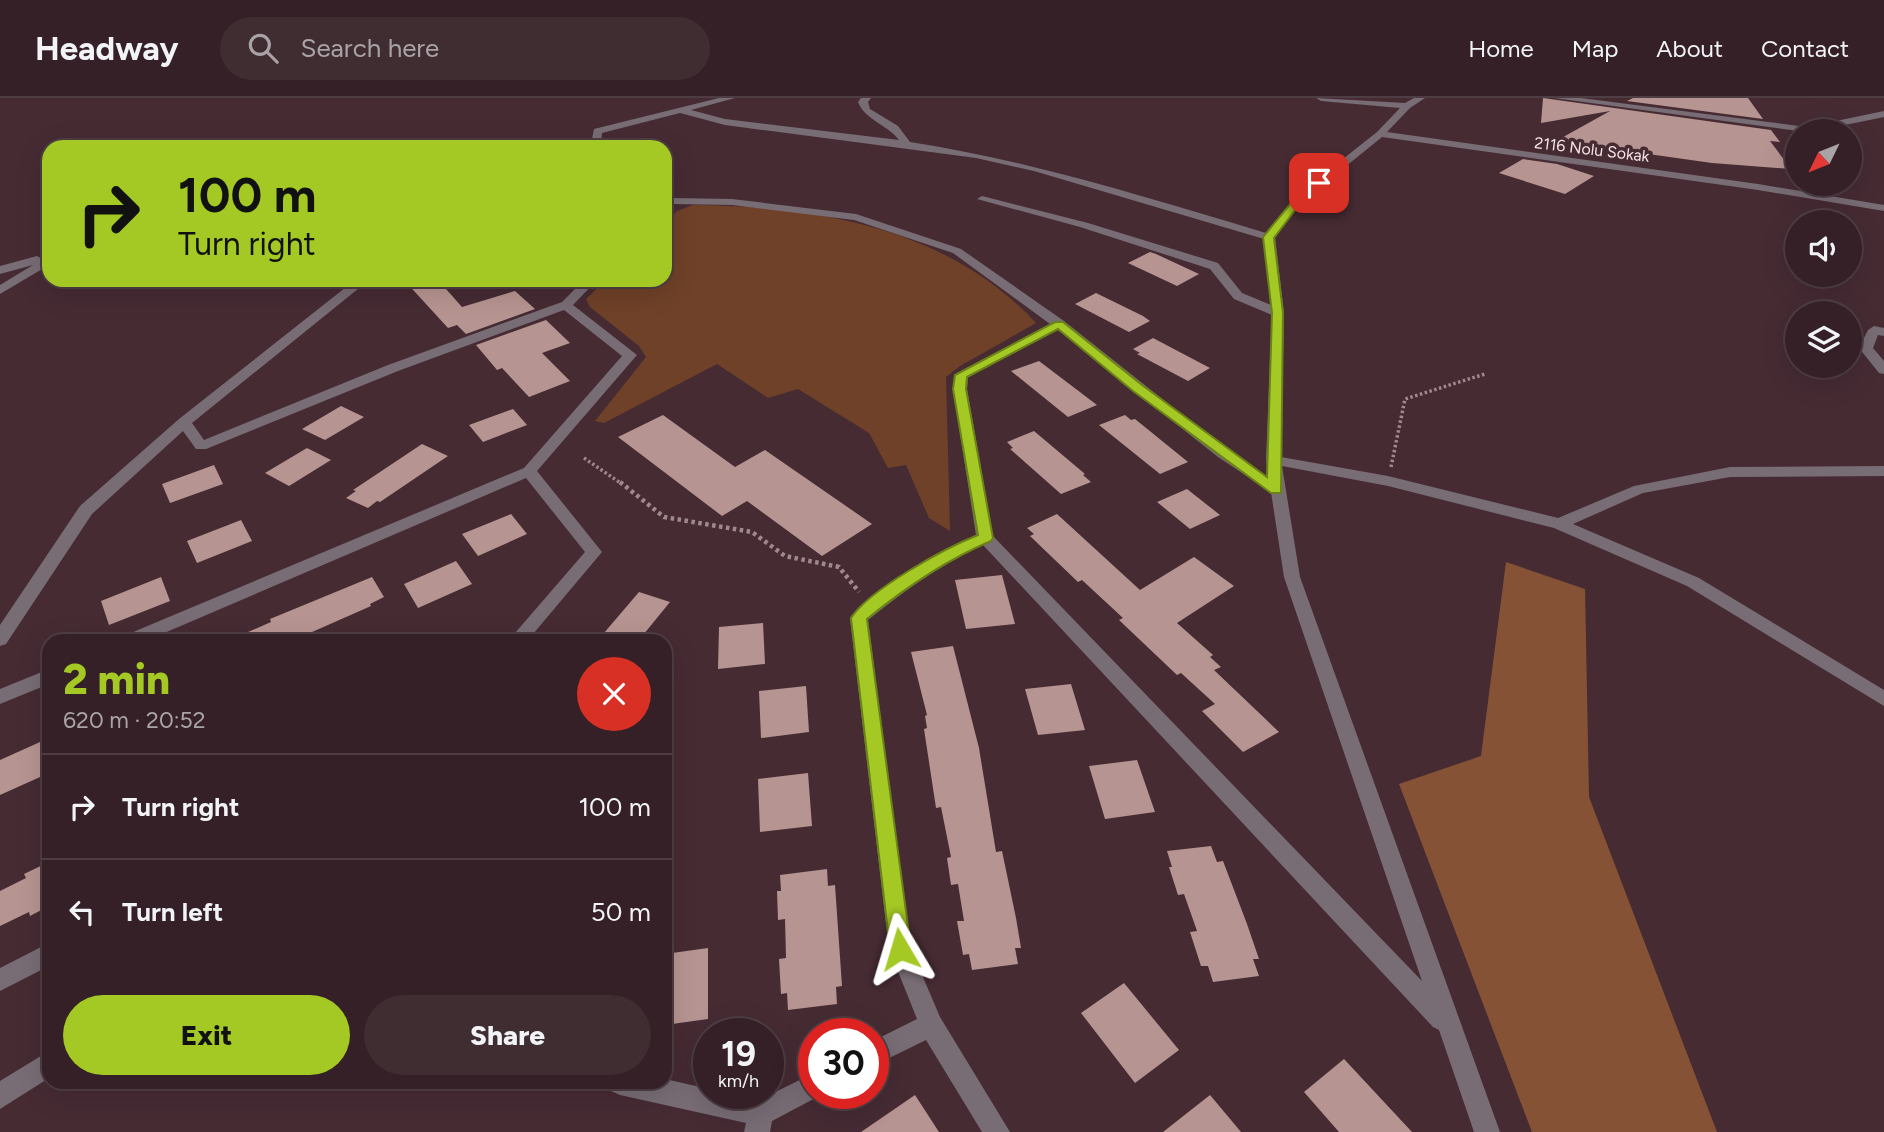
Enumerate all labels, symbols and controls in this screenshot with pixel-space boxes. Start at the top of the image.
search box [220,17,710,80]
text: Headway [35,29,178,68]
icon: search [244,29,282,67]
text: Search here [300,32,439,64]
text: Home [1468,34,1534,63]
text: Map [1572,34,1618,63]
text: About [1656,34,1723,63]
text: Contact [1761,34,1849,63]
north arrow [1785,119,1862,196]
map controls [1785,119,1862,378]
street label: 2116 Nolu Sokak [1533,133,1651,166]
pin [1289,153,1349,213]
icon: arrive [1300,164,1338,202]
text: 100 m [178,165,317,224]
icon: right [63,168,154,259]
button: sound [1785,210,1862,287]
text: Turn right [178,225,316,263]
button: layers [1785,301,1862,378]
text: 2 min [63,654,170,705]
button: close [577,657,651,731]
text: 620 m · 20:52 [63,706,206,734]
icon: right [63,788,101,826]
text: Turn right [122,791,239,823]
text: 100 m [578,791,651,823]
icon: left [63,893,101,931]
text: Turn left [122,896,223,928]
text: 50 m [591,896,651,928]
position arrow [863,912,937,986]
button: Exit [63,995,350,1075]
button: Share [364,995,651,1075]
speed limit sign: 30 [798,1018,889,1109]
text: 19 [721,1033,756,1075]
text: km/h [718,1070,759,1092]

